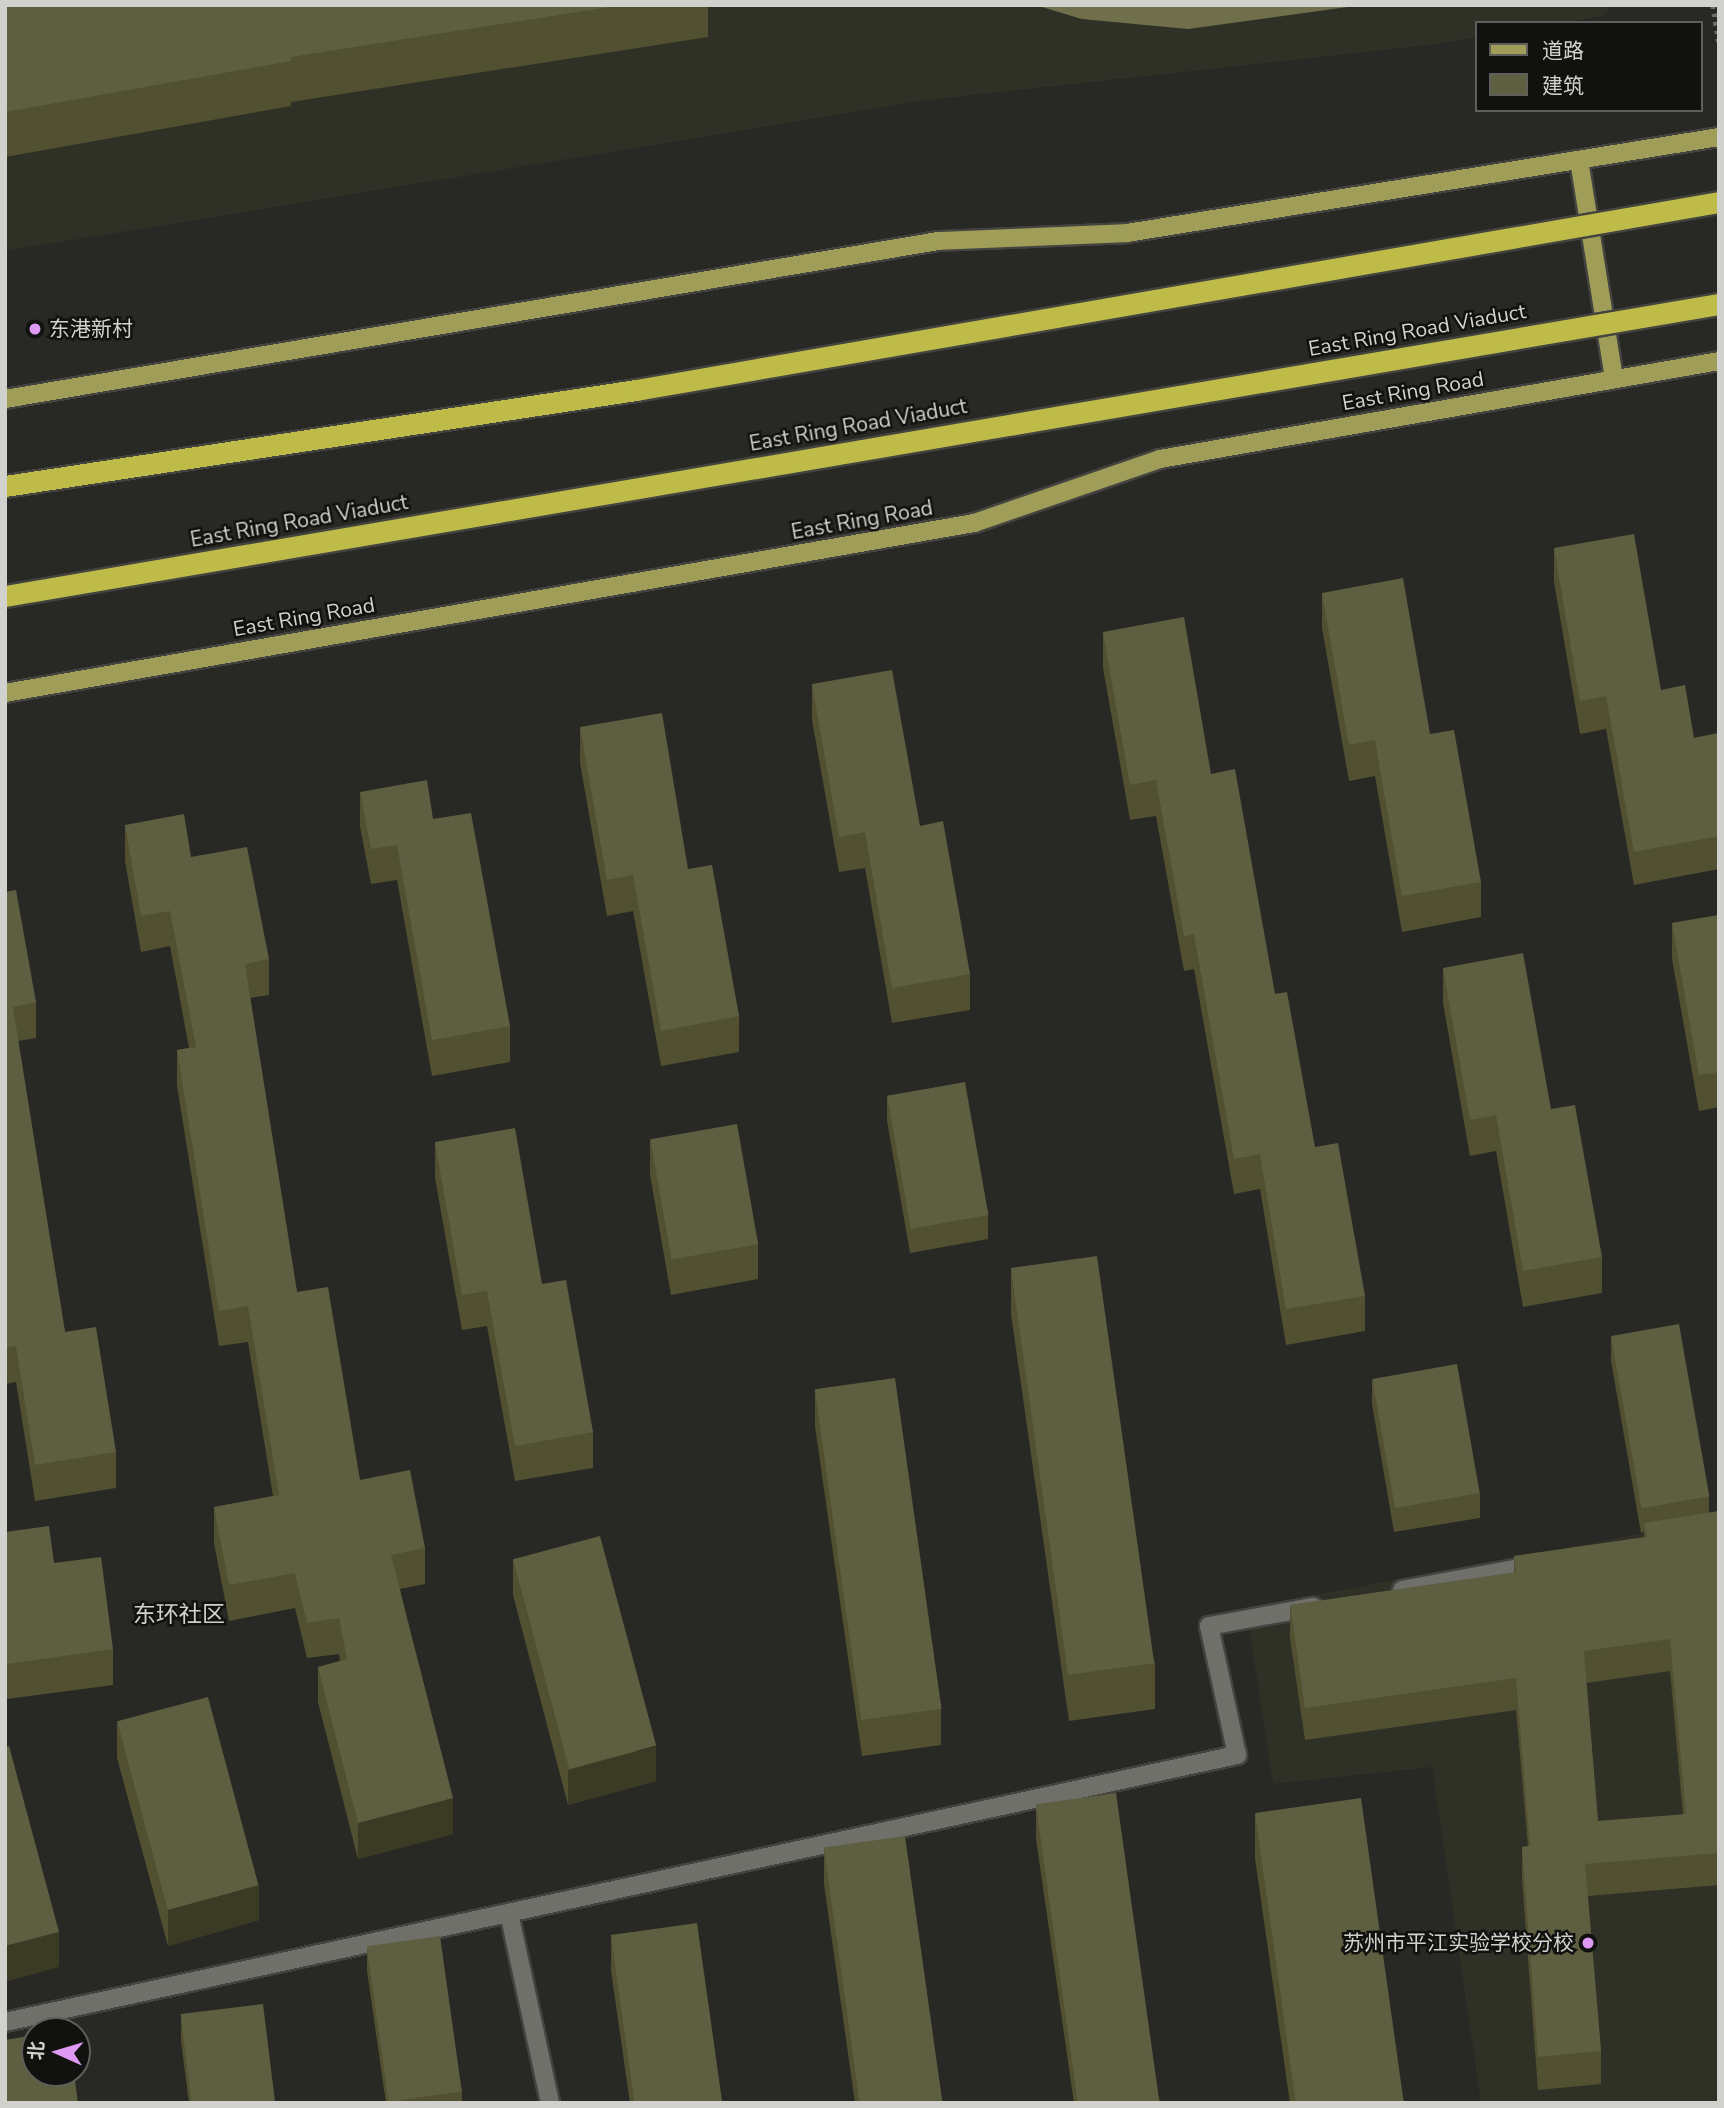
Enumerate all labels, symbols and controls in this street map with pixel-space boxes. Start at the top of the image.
legend [1476,21,1703,112]
text: 道路 [1542,37,1584,65]
text: 建筑 [1542,72,1584,100]
street label: East Ring Road Viaduct [1306,298,1528,362]
place label: 东港新村 [49,316,133,342]
marker: 东港新村 [27,321,43,337]
street label: East Ring Road [1340,366,1486,416]
street label: East Ring Road Viaduct [747,393,969,457]
street label: East Ring Road Viaduct [188,489,410,553]
street label: East Ring Road [789,495,935,545]
street label: East Ring Road [231,592,377,642]
district label: 东环社区 [133,1601,225,1629]
place label: 苏州市平江实验学校分校 [1343,1930,1574,1956]
marker: 苏州市平江实验学校分校 [1580,1935,1596,1951]
north arrow [21,2017,91,2087]
text: 北 [23,2040,51,2061]

